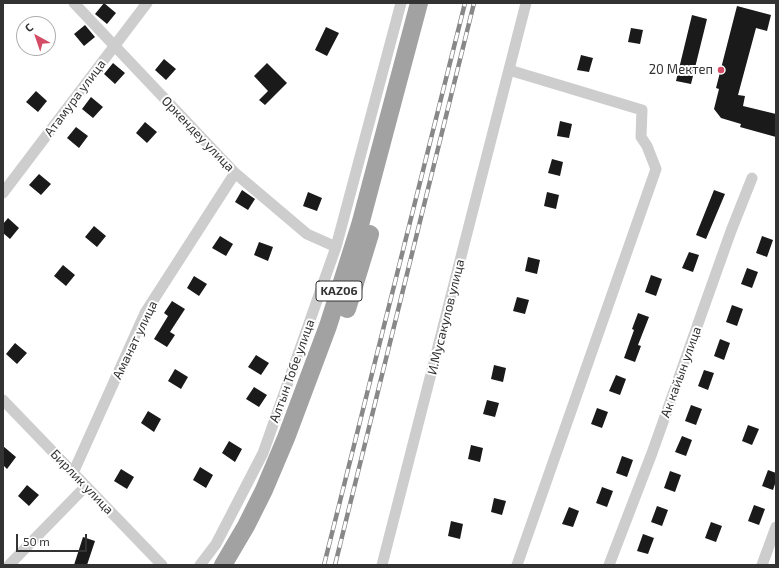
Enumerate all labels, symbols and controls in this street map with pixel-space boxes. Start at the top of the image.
north arrow [16,16,56,56]
text: С [22,20,35,34]
street label: Атамура улица [41,56,109,140]
place label: 20 Мектеп [649,62,713,78]
marker: 20 Мектеп [716,65,726,75]
street label: Оркендеу улица [158,93,238,175]
street label: И.Мусакулов улица [424,258,468,376]
road number: KАZ06 [316,281,362,301]
street label: Аманат улица [109,298,161,382]
street label: Алтын Тобе улица [266,317,318,425]
street label: Ак кайын улица [657,324,705,420]
street label: Бирлик улица [47,446,117,518]
scale bar [18,526,89,552]
text: 50 m [23,534,50,548]

